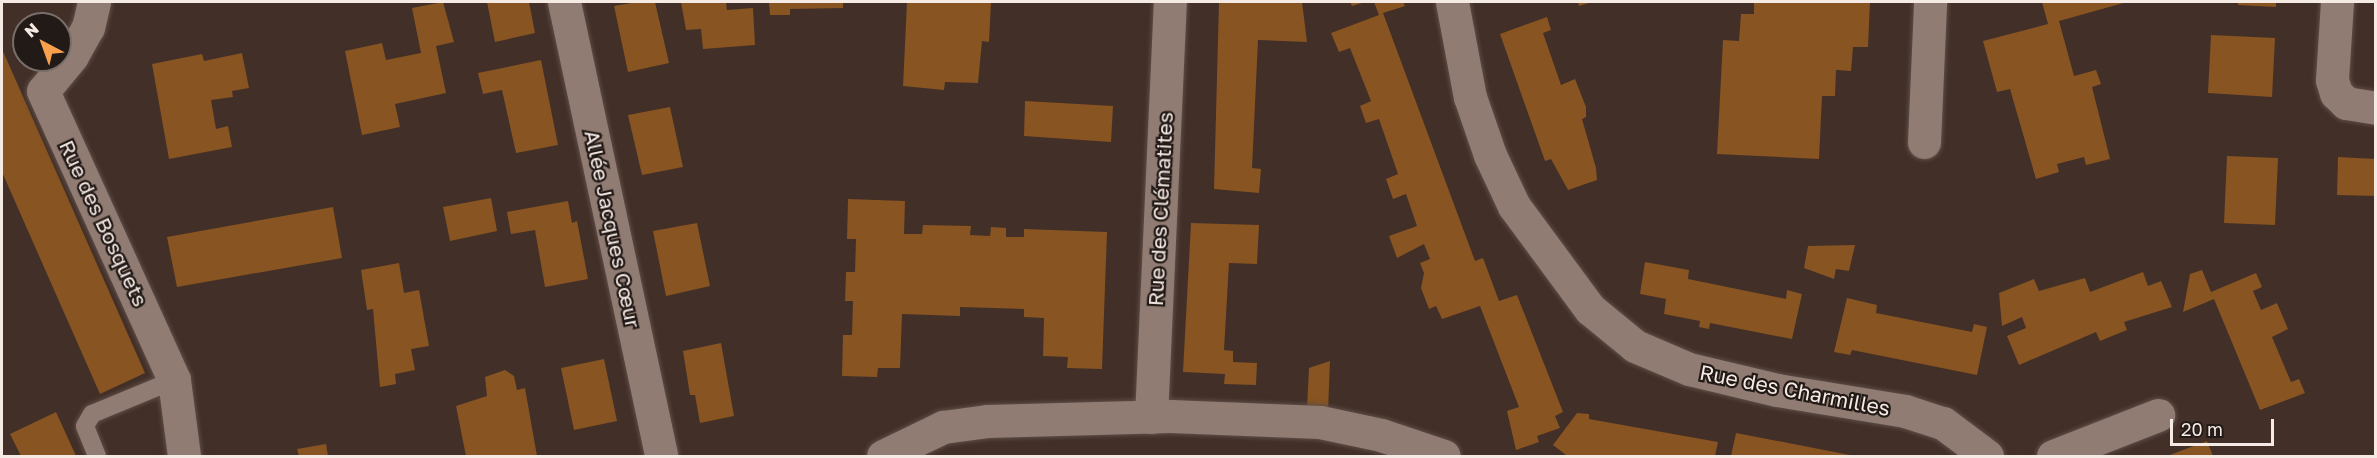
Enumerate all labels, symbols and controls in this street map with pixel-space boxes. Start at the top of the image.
north arrow [12,12,72,72]
text: N [20,18,43,41]
street label: Rue des Clématites [1142,111,1178,307]
street label: Allée Jacques Cœur [580,128,646,330]
street label: Rue des Bosquets [54,136,154,310]
street label: Rue des Charmilles [1698,359,1892,421]
scale bar [2173,407,2276,445]
text: 20 m [2181,418,2223,440]

